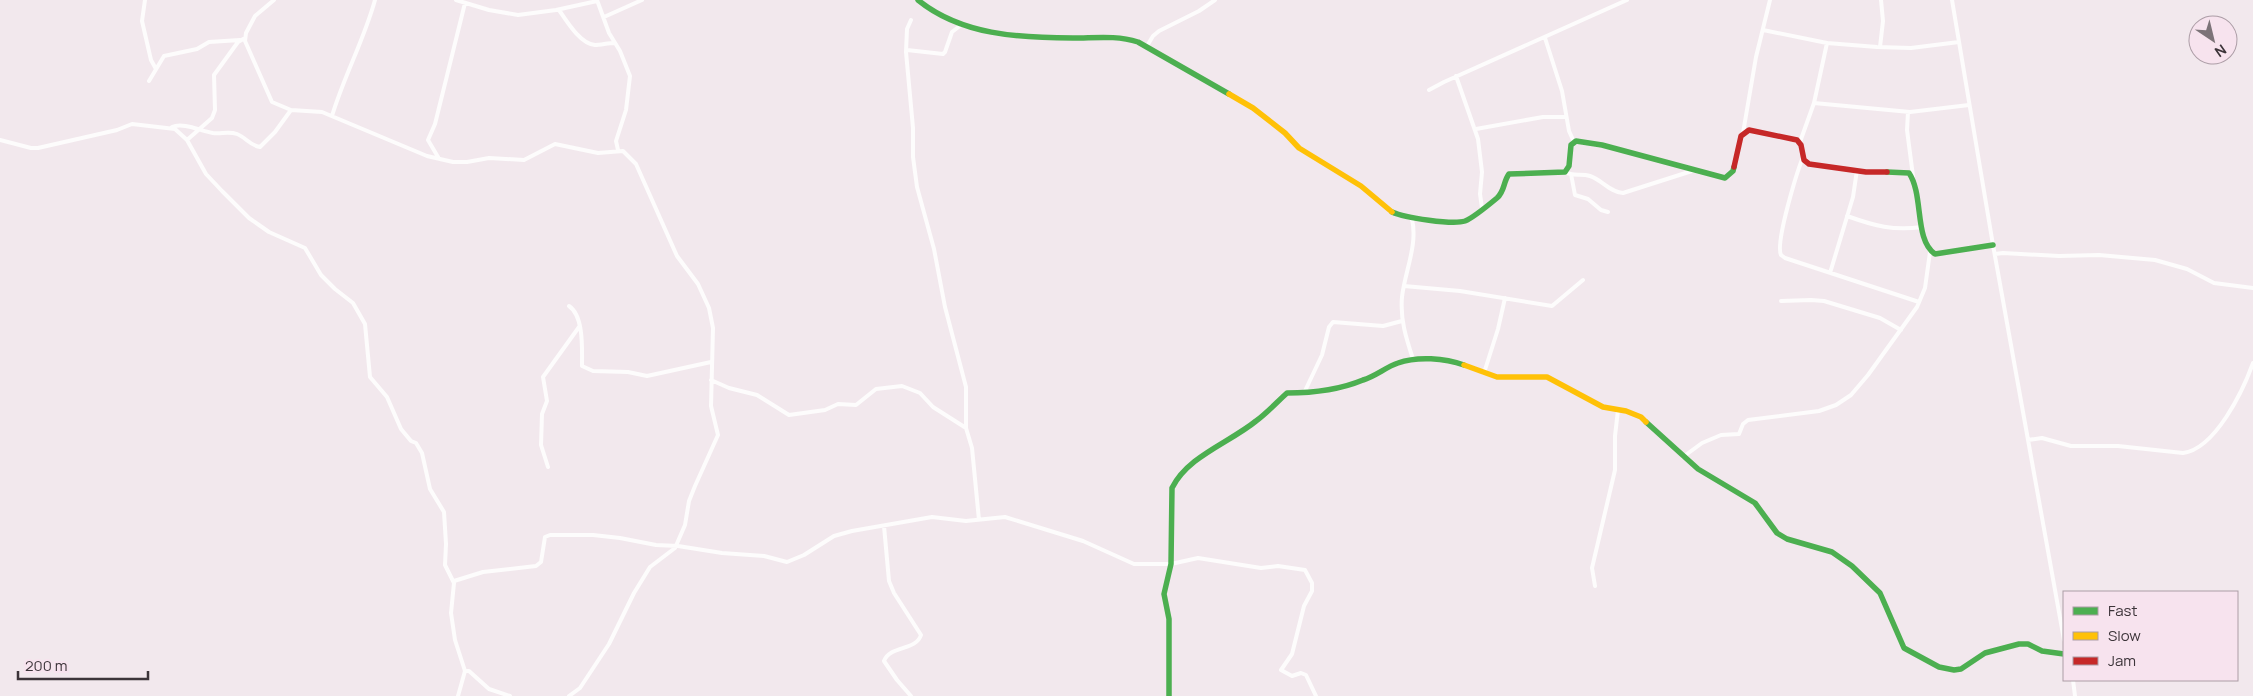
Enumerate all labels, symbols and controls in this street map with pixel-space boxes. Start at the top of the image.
north arrow [2188,15,2238,65]
text: N [2211,40,2230,62]
legend [2063,591,2238,681]
text: Fast [2108,600,2137,621]
text: Slow [2108,625,2141,646]
scale bar [18,648,148,680]
text: Jam [2108,650,2136,671]
text: 200 m [25,655,68,676]

